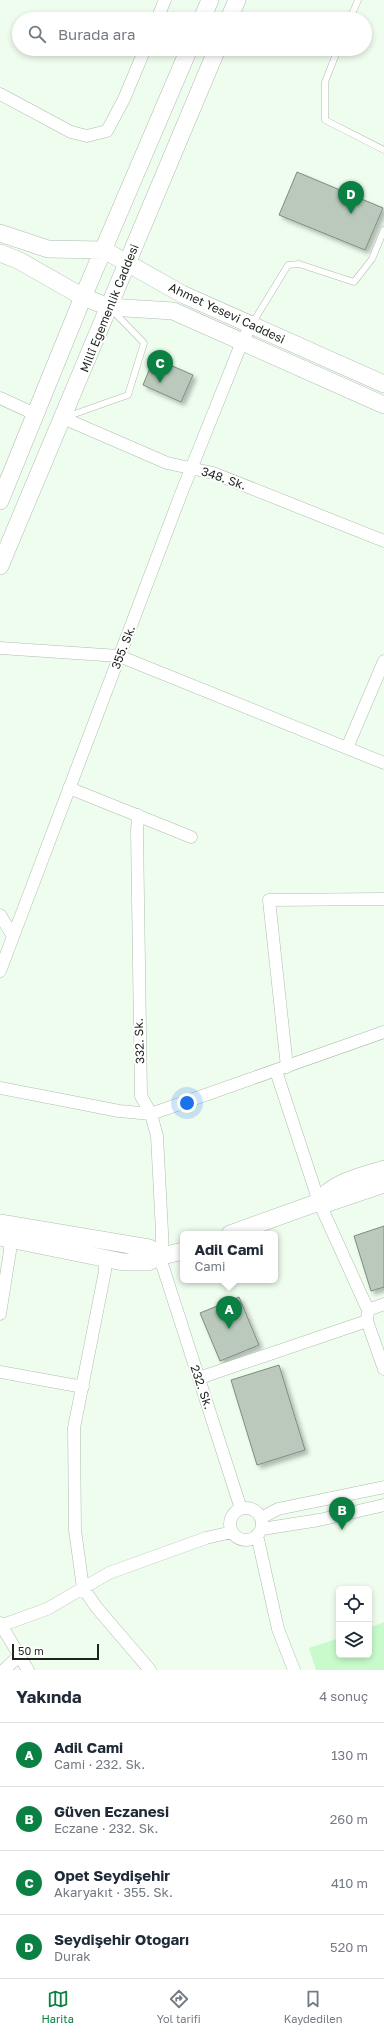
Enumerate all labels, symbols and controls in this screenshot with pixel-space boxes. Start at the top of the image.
search box [12,12,372,56]
icon: search [26,23,48,45]
text: Burada ara [58,25,135,43]
pin: D [338,181,364,214]
street label: Millî Egemenlik Caddesi [76,242,142,374]
street label: Ahmet Yesevi Caddesi [166,279,288,347]
pin: C [147,350,173,383]
street label: 348. Sk. [200,463,248,493]
street label: 355. Sk. [108,623,138,671]
street label: 332. Sk. [131,1018,147,1064]
your location [177,1093,197,1113]
popup [180,1231,278,1283]
text: Adil Cami [194,1240,264,1258]
text: Cami [194,1258,226,1274]
pin: A [216,1296,242,1329]
street label: 232. Sk. [187,1363,217,1411]
pin: B [329,1497,355,1530]
map controls [336,1586,372,1658]
button: locate [336,1586,372,1622]
button: layers [336,1622,372,1658]
scale bar [12,1642,99,1661]
text: 50 m [18,1644,44,1657]
text: Yakında [16,1686,82,1707]
text: 4 sonuç [319,1688,368,1704]
text: Adil Cami [54,1738,123,1756]
text: A [24,1747,34,1763]
text: 130 m [331,1747,368,1763]
text: Cami · 232. Sk. [54,1756,145,1772]
text: Güven Eczanesi [54,1802,169,1820]
text: B [24,1811,34,1827]
text: 260 m [330,1811,368,1827]
text: Eczane · 232. Sk. [54,1820,158,1836]
text: Opet Seydişehir [54,1866,170,1884]
text: C [24,1875,34,1891]
text: 410 m [331,1875,368,1891]
text: Akaryakıt · 355. Sk. [54,1884,173,1900]
text: Seydişehir Otogarı [54,1930,189,1948]
text: D [24,1939,34,1955]
text: 520 m [330,1939,368,1955]
text: Durak [54,1948,91,1964]
tab: Harita [41,1988,74,2025]
tab: Yol tarifi [157,1988,201,2025]
tab: Kaydedilen [284,1988,343,2025]

